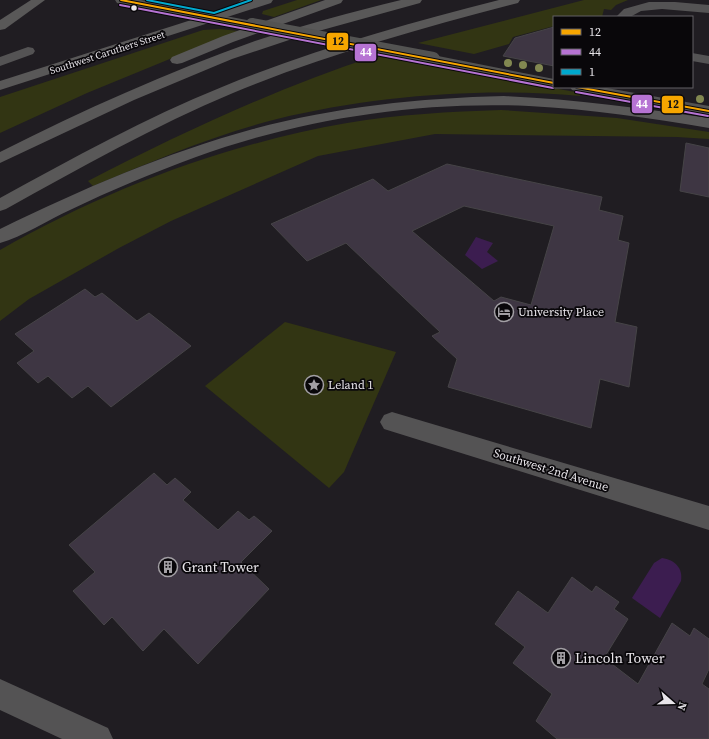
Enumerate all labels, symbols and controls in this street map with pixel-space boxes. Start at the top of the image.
unlabelled marker [129,3,139,13]
legend [553,16,693,88]
text: 12 [589,24,601,40]
street label: Southwest Caruthers Street [48,27,167,77]
line badge: 12 [326,32,349,51]
text: 12 [332,34,344,49]
line badge: 44 [354,43,377,62]
text: 44 [589,44,601,60]
text: 44 [360,45,372,60]
text: 1 [589,64,595,80]
line badge: 44 [631,94,653,114]
line badge: 12 [661,95,684,114]
text: 44 [636,97,648,112]
text: 12 [667,97,679,112]
hotel icon: University Place [493,301,515,323]
place label: University Place [518,304,604,320]
place icon: Leland 1 [303,374,325,396]
place label: Leland 1 [328,377,374,393]
street label: Southwest 2nd Avenue [491,445,611,495]
building icon: Grant Tower [157,556,179,578]
place label: Grant Tower [182,557,259,577]
building icon: Lincoln Tower [550,647,572,669]
place label: Lincoln Tower [575,648,665,668]
north arrow [653,683,693,723]
text: N [674,700,690,713]

